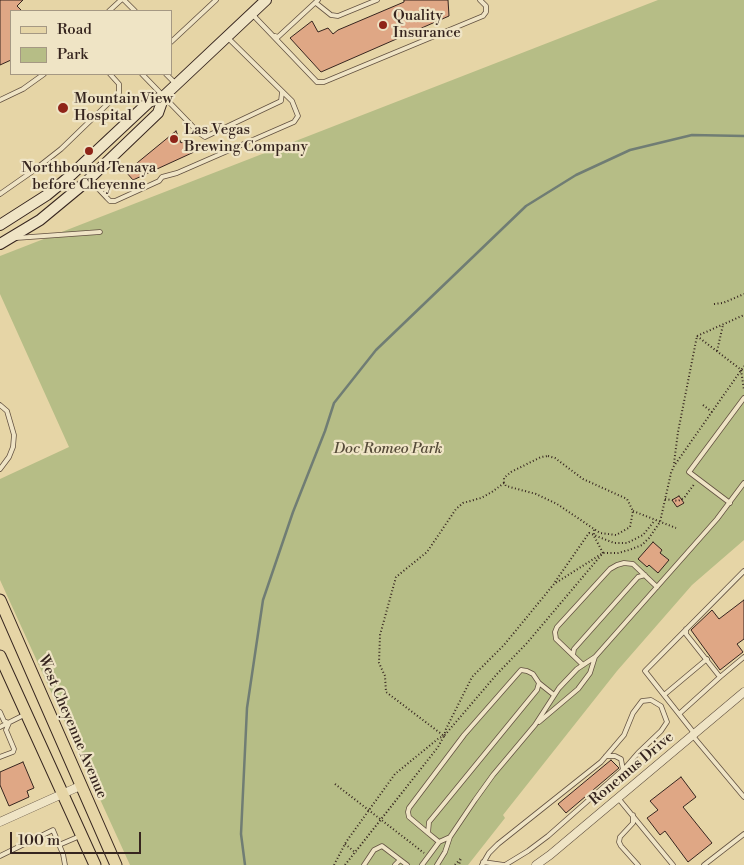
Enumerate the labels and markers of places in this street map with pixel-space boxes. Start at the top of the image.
place label: Quality Insurance [393,7,461,42]
marker: Quality Insurance [377,19,389,31]
place label: MountainView Hospital [74,90,173,125]
marker: MountainView Hospital [56,101,70,115]
place label: Las Vegas Brewing Company [184,121,308,156]
marker: Las Vegas Brewing Company [168,133,180,145]
marker: Northbound Tenaya before Cheyenne [83,145,95,157]
place label: Northbound Tenaya before Cheyenne [22,159,156,194]

